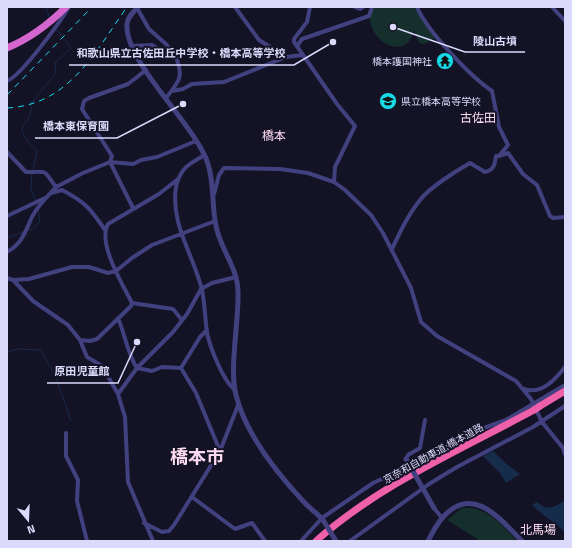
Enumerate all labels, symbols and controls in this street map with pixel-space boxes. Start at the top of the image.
callout: 陵山古墳 [465,29,525,52]
text: 陵山古墳 [473,33,517,49]
callout: 和歌山県立古佐田丘中学校・橋本高等学校 [69,42,294,65]
text: 和歌山県立古佐田丘中学校・橋本高等学校 [77,45,286,61]
temple icon: 橋本護国神社 [435,51,455,71]
place label: 橋本護国神社 [372,54,432,69]
school or university icon: 県立橋本高等学校 [378,91,398,111]
place label: 県立橋本高等学校 [401,94,481,109]
district label: 古佐田 [460,108,496,127]
callout: 橋本東保育園 [35,115,117,138]
text: 橋本東保育園 [43,118,109,134]
district label: 橋本 [262,126,286,145]
callout: 原田児童館 [47,360,118,383]
text: 原田児童館 [55,363,110,379]
street label: 京奈和自動車道;橋本道路 [380,420,486,487]
district label: 橋本市 [170,443,224,470]
north arrow [8,500,48,540]
district label: 北馬場 [520,520,556,539]
text: N [25,521,37,538]

